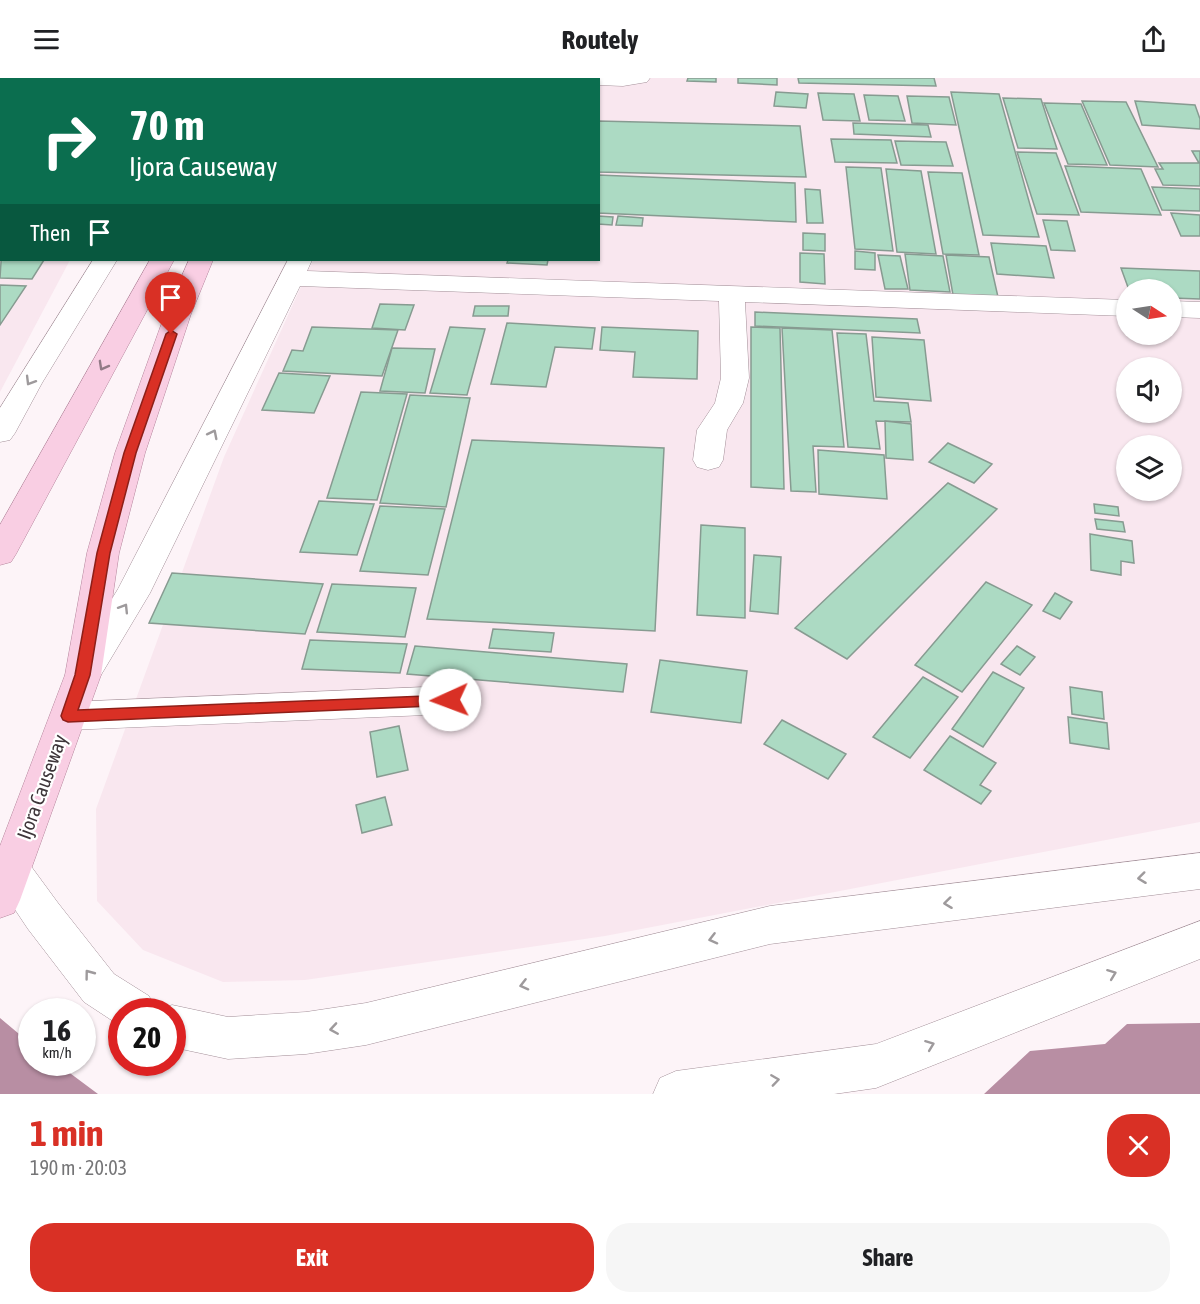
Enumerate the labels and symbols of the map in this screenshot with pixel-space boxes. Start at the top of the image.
pin [145,272,196,334]
north arrow [1116,279,1182,345]
one-way arrow [99,360,110,370]
one-way arrow [25,375,37,385]
one-way arrow [205,429,217,440]
one-way arrow [117,604,129,614]
position arrow [418,668,482,732]
street label: Ijora Causeway [12,731,71,842]
one-way arrow [1137,872,1147,884]
one-way arrow [944,896,953,908]
one-way arrow [708,932,718,945]
one-way arrow [1106,969,1117,981]
one-way arrow [85,970,96,981]
one-way arrow [519,978,529,991]
speed limit sign: 20 [108,998,186,1076]
one-way arrow [329,1022,338,1034]
one-way arrow [924,1040,935,1052]
one-way arrow [771,1075,780,1087]

